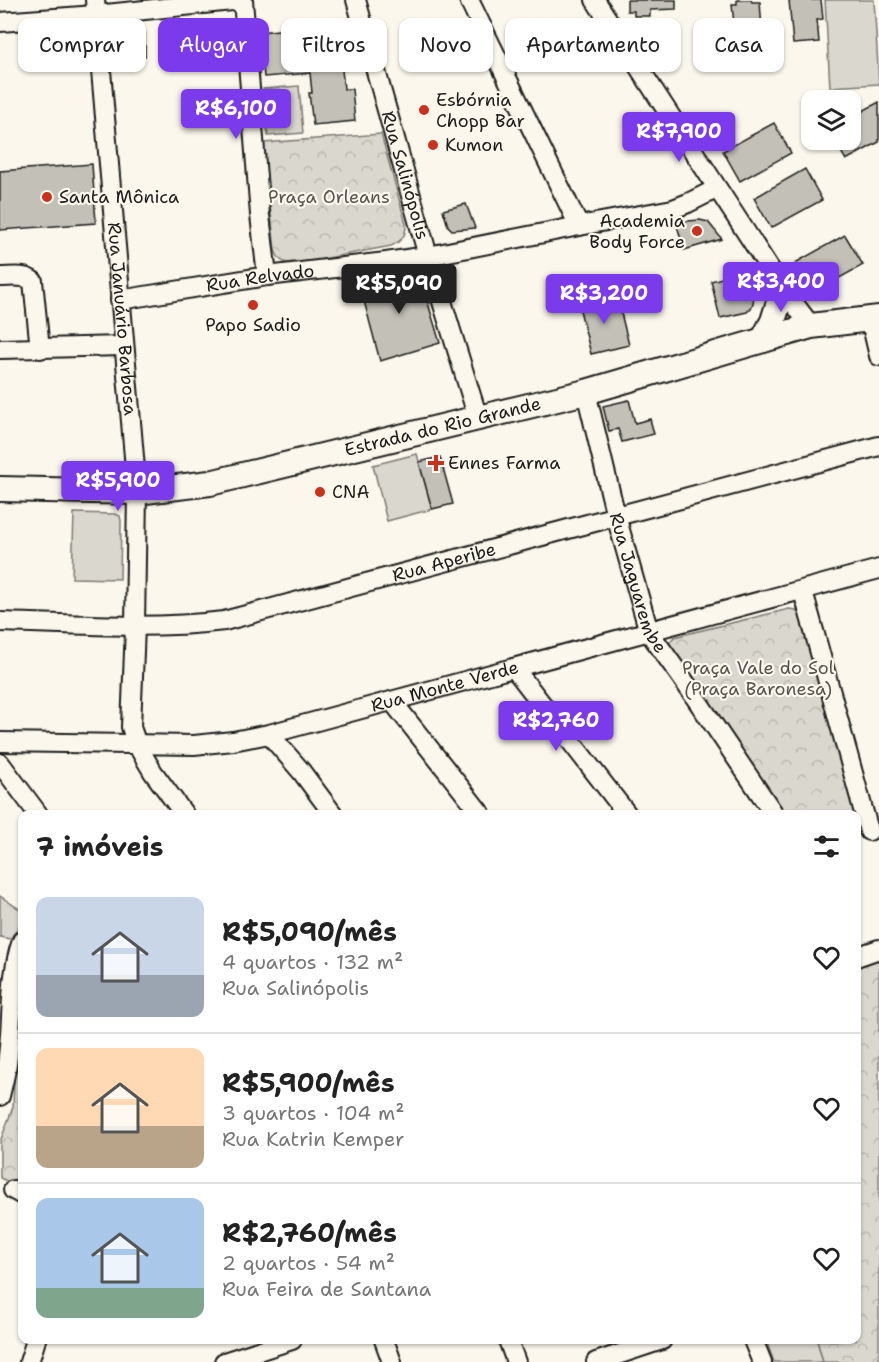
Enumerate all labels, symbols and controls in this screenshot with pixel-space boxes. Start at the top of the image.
chip: Comprar [18,18,146,72]
chip: Alugar [158,18,269,72]
chip: Filtros [281,18,387,72]
chip: Novo [399,18,493,72]
chip: Apartamento [505,18,681,72]
chip: Casa [693,18,784,72]
place label: Esbórnia Chopp Bar [436,88,525,133]
pin: R$6,100 [181,89,291,140]
map controls [801,90,861,150]
button: layers [801,90,861,150]
text: R$6,100 [195,95,277,121]
marker: Esbórnia Chopp Bar [417,103,431,117]
street label: Rua Salinópolis [376,108,435,242]
pin: R$7,900 [624,112,734,163]
text: R$7,900 [636,118,722,144]
place label: Kumon [445,133,503,157]
marker: Kumon [426,138,440,152]
place label: Santa Mônica [59,185,179,209]
park label: Praça Orleans [268,185,390,209]
marker: Santa Mônica [40,190,54,204]
place label: Academia Body Force [589,209,685,254]
street label: Rua Januário Barbosa [102,221,142,416]
marker: Academia Body Force [690,224,704,238]
street label: Rua Relvado [204,259,316,298]
pin: R$3,400 [726,262,836,313]
pin: R$5,090 [344,264,454,315]
text: R$3,400 [737,268,825,294]
text: R$5,090 [356,270,442,296]
pin: R$3,200 [549,274,659,325]
text: R$3,200 [560,280,648,306]
marker: Papo Sadio [246,298,260,312]
place label: Papo Sadio [205,313,301,337]
street label: Estrada do Rio Grande [342,391,543,462]
place label: Ennes Farma [448,451,560,475]
marker: Ennes Farma [429,456,443,470]
pin: R$5,900 [63,461,173,512]
text: R$5,900 [75,467,161,493]
place label: CNA [332,480,370,504]
marker: CNA [313,485,327,499]
street label: Rua Jaguarembe [604,510,672,658]
street label: Rua Aperibe [390,537,498,588]
street label: Rua Monte Verde [368,655,521,718]
park label: Praça Vale do Sol (Praça Baronesa) [682,656,835,701]
pin: R$2,760 [501,701,611,752]
text: R$2,760 [513,707,600,733]
text: 7 imóveis [36,829,163,864]
icon: filters [810,830,843,863]
text: R$5,090/mês [222,914,397,949]
icon: home [84,921,156,993]
icon: heart [810,941,843,974]
text: 4 quartos · 132 m² [222,949,403,975]
text: Rua Salinópolis [222,975,369,1001]
text: R$5,900/mês [222,1065,395,1100]
icon: home [84,1072,156,1144]
icon: heart [810,1092,843,1125]
text: 3 quartos · 104 m² [222,1100,404,1126]
text: Rua Katrin Kemper [222,1126,404,1152]
text: R$2,760/mês [222,1215,397,1250]
icon: home [84,1222,156,1294]
icon: heart [810,1242,843,1275]
text: 2 quartos · 54 m² [222,1250,395,1276]
text: Rua Feira de Santana [222,1276,431,1302]

